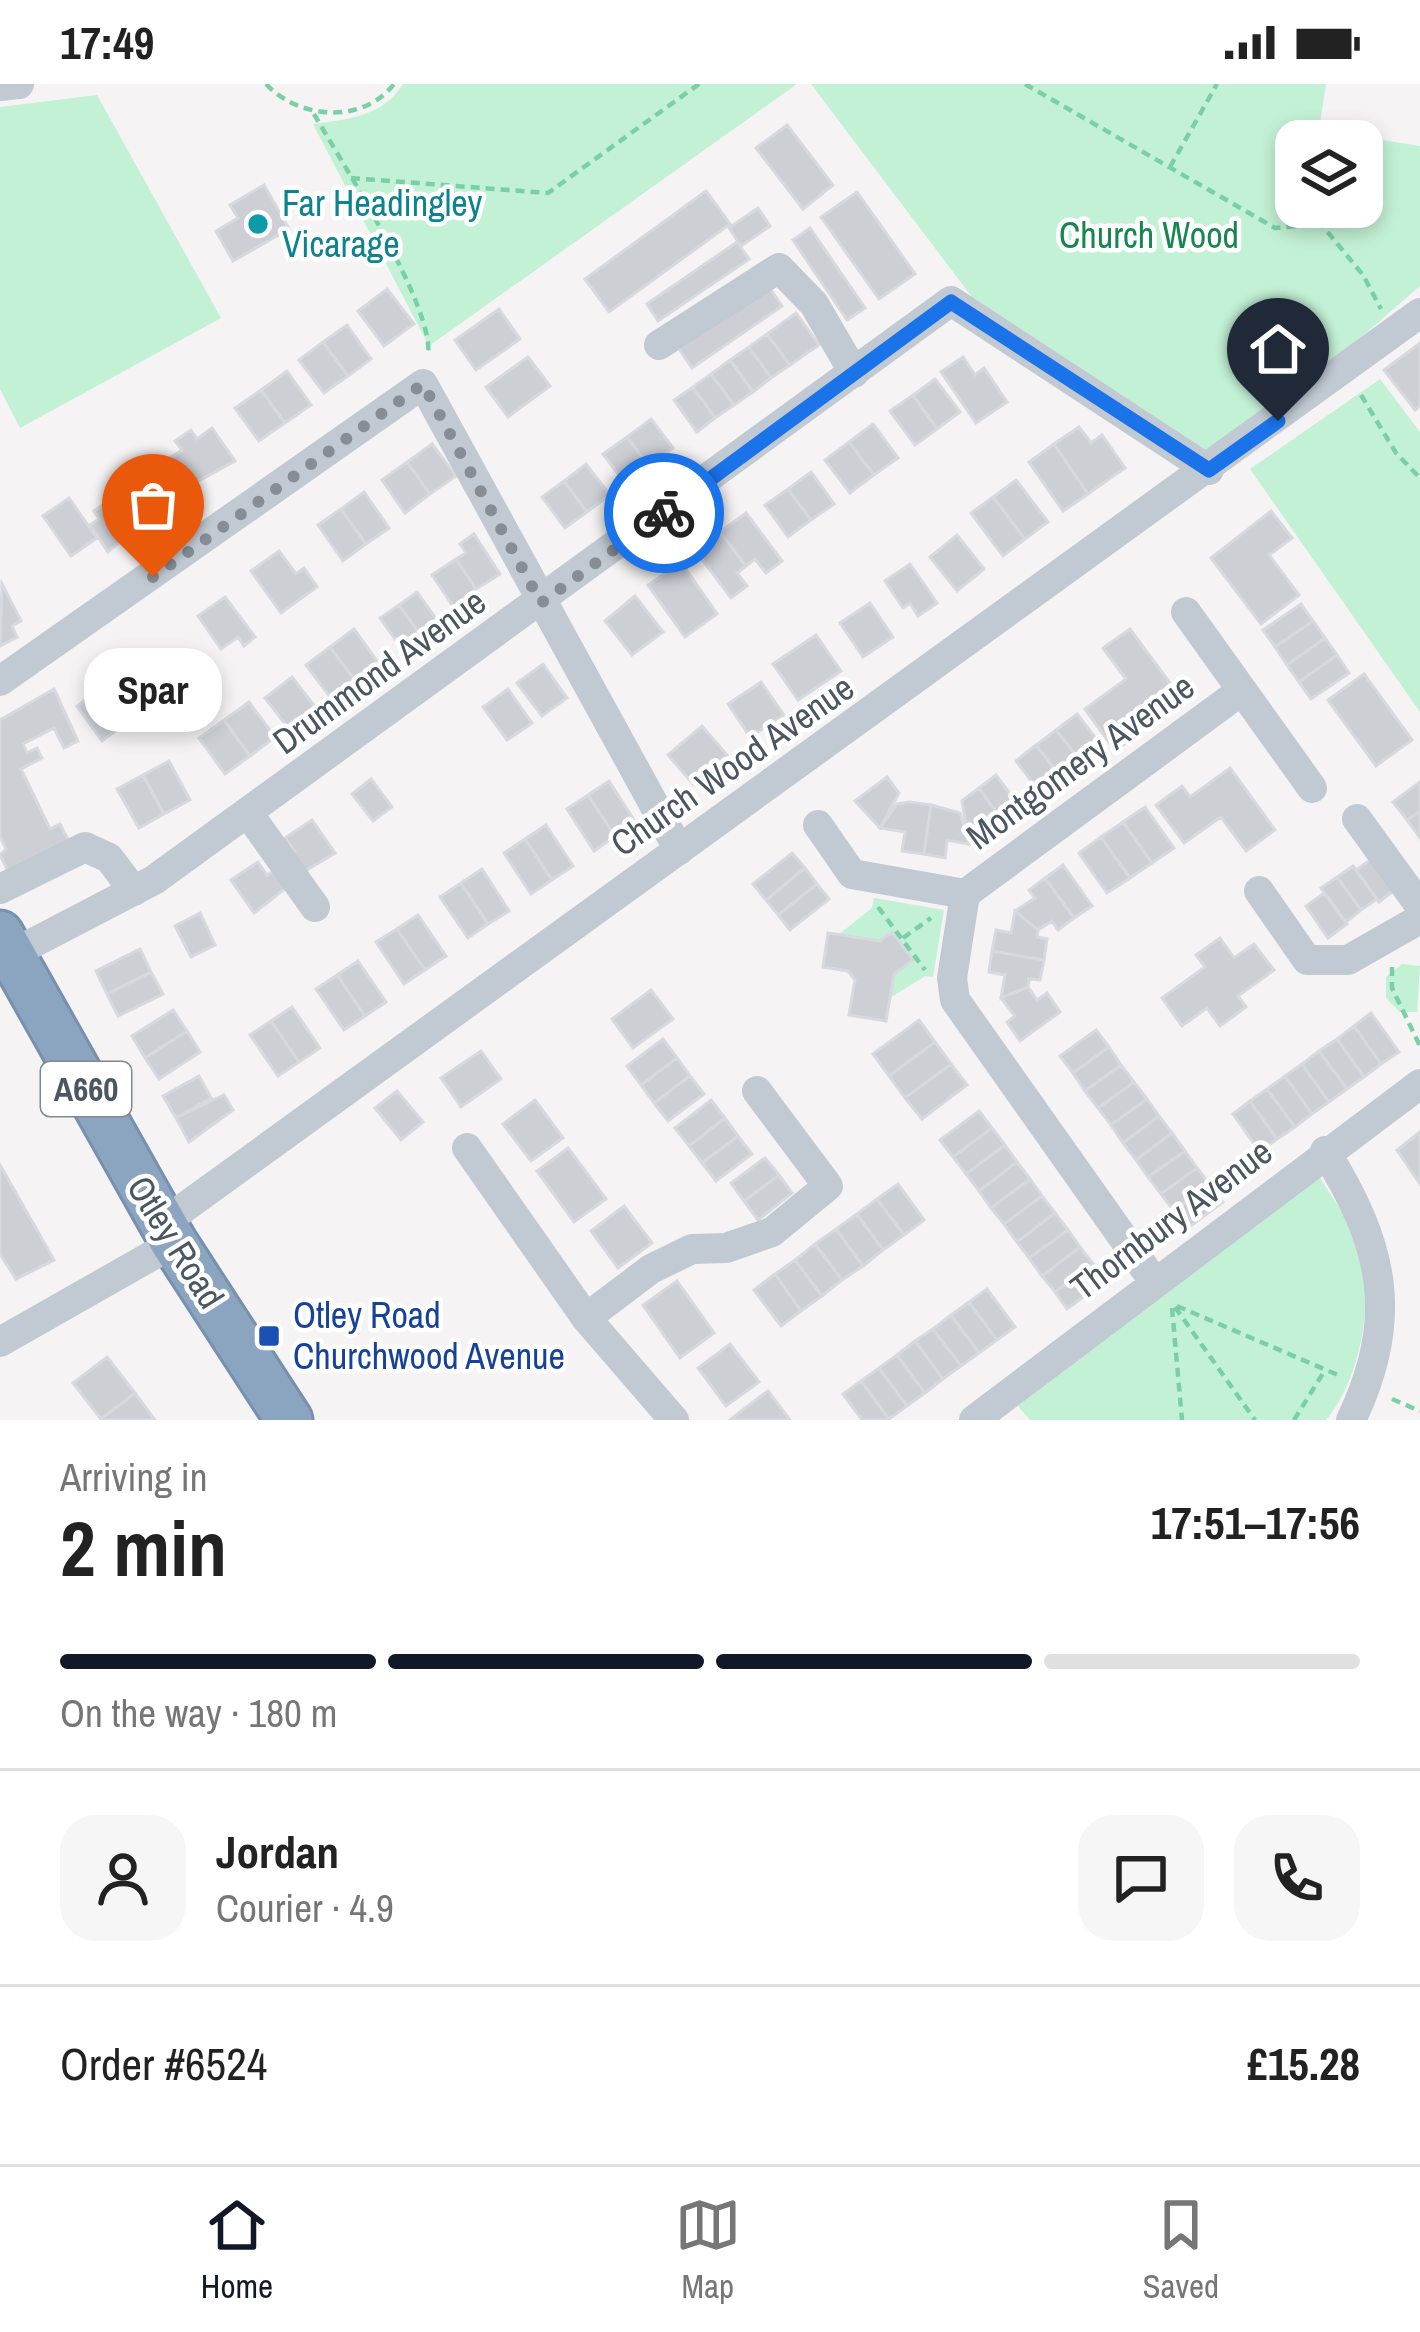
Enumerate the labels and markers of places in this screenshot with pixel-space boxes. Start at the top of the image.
place label: Far Headingley Vicarage [282,179,483,268]
marker: Far Headingley Vicarage [245,211,271,237]
pin [1227,298,1329,421]
pin [102,454,204,577]
callout: Spar [84,649,222,733]
place label: Otley Road Churchwood Avenue [293,1291,565,1380]
marker: Otley Road Churchwood Avenue [256,1323,282,1349]

